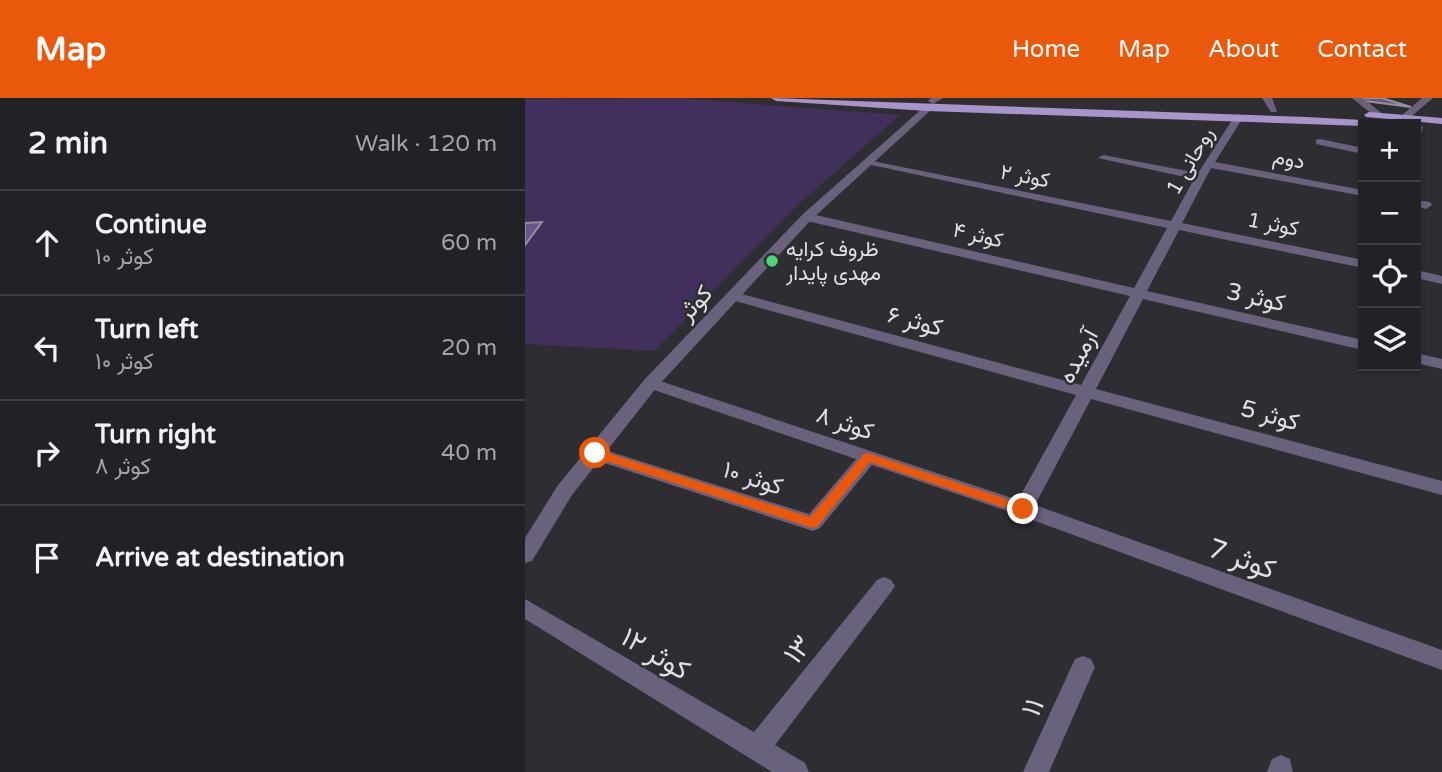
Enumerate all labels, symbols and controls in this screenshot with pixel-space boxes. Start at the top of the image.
text: Map [35,30,106,69]
text: Home [1012,35,1080,64]
text: Map [1118,35,1170,64]
text: About [1208,35,1279,64]
text: Contact [1317,35,1407,64]
map controls [1358,119,1421,371]
button: + [1358,119,1421,182]
street label: روحانی 1 [1161,123,1220,200]
text: 2 min [28,125,108,162]
text: Walk · 120 m [355,130,497,158]
street label: دوم [1271,144,1307,176]
street label: کوثر ۲ [998,159,1052,194]
button: − [1358,182,1421,245]
street label: کوثر 1 [1245,207,1301,242]
text: Continue [95,209,207,240]
street label: کوثر ۴ [950,218,1005,253]
icon: ahead [28,224,66,262]
text: 60 m [441,229,497,257]
place label: ظروف کرایه مهدی پایدار [785,237,881,287]
text: کوثر ۱۰ [95,243,154,271]
button: locate [1358,245,1421,308]
marker: ظروف کرایه مهدی پایدار [764,253,780,269]
street label: کوثر 3 [1224,277,1288,318]
street label: کوثر [671,280,719,328]
street label: کوثر ۶ [884,300,946,343]
button: layers [1358,308,1421,371]
text: Turn left [95,314,198,345]
street label: آرمیده [1052,322,1106,388]
icon: left [28,329,66,367]
text: 20 m [441,334,497,362]
text: کوثر ۱۰ [95,348,154,376]
street label: کوثر 5 [1237,394,1302,437]
street label: کوثر ۸ [813,400,877,447]
text: Turn right [95,419,216,450]
icon: right [28,434,66,472]
route start [579,437,610,468]
text: 40 m [441,439,497,467]
text: کوثر ۸ [95,453,151,481]
street label: کوثر ۱۰ [719,455,786,502]
route end [1007,493,1038,524]
street label: کوثر 7 [1203,531,1280,587]
icon: arrive [28,539,66,577]
text: Arrive at destination [95,542,345,573]
street label: کوثر ۱۲ [615,620,696,688]
street label: ۱۳ [776,629,819,671]
street label: ۱۱ [1014,693,1052,722]

